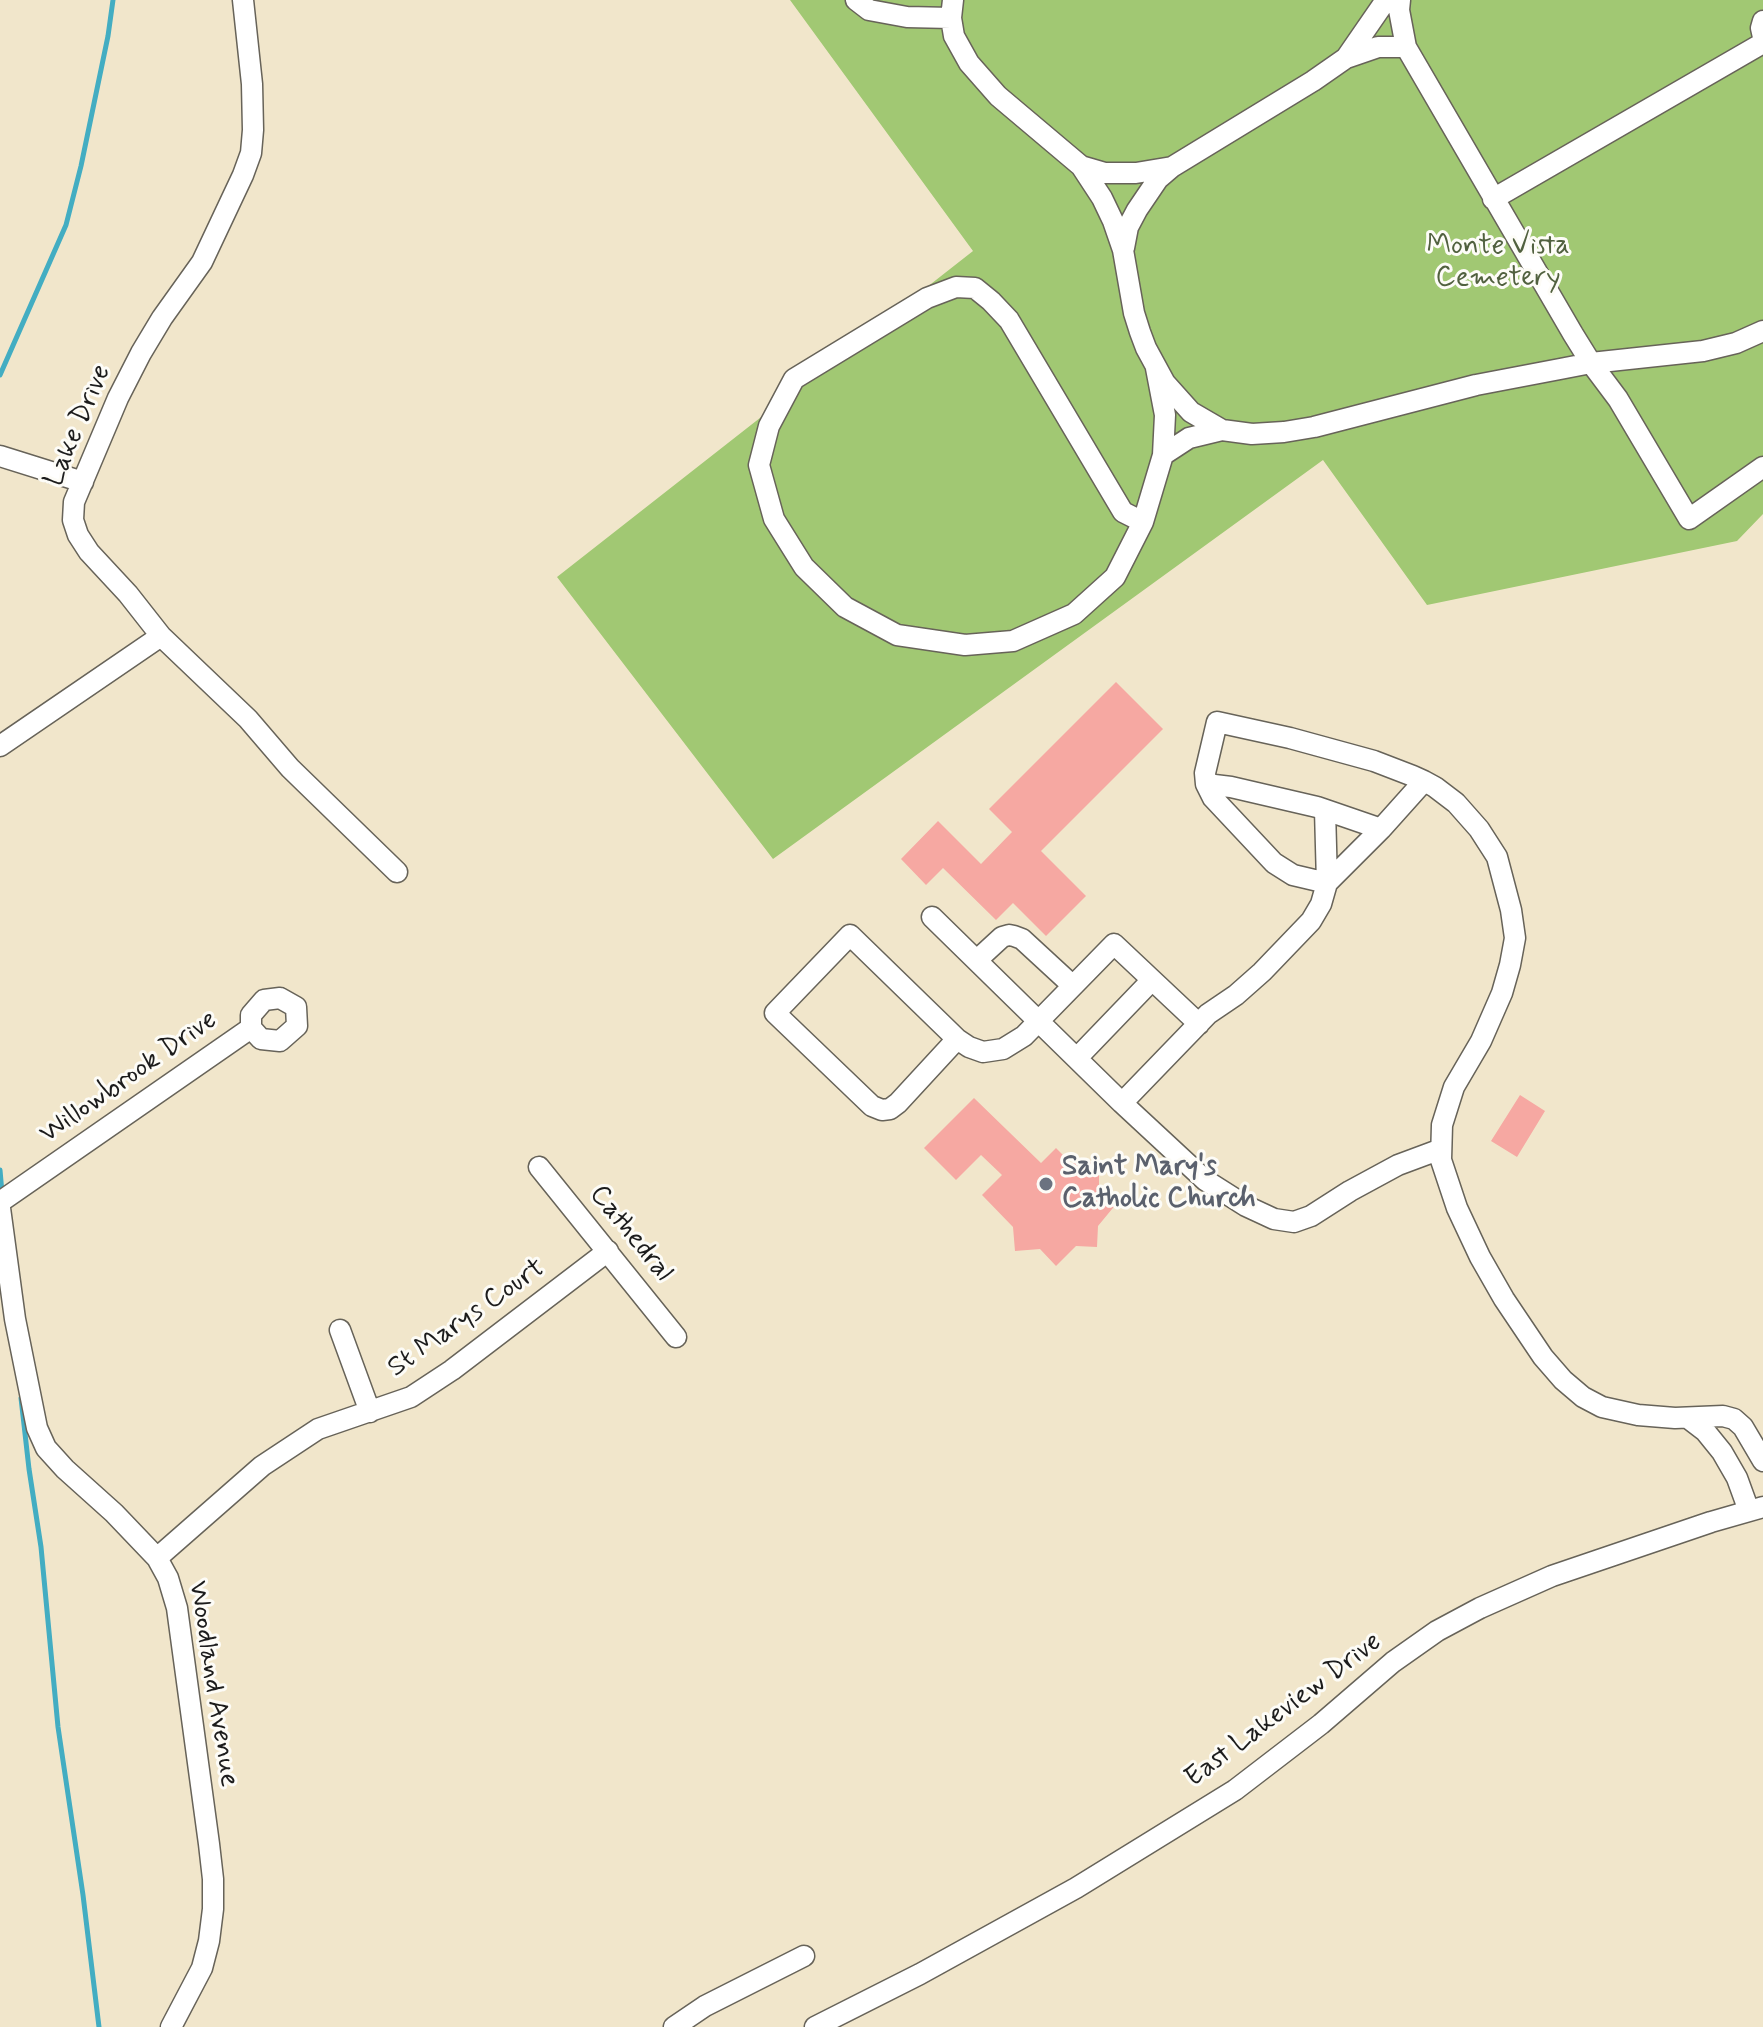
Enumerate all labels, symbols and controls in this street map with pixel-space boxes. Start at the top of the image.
park label: Monte Vista Cemetery [1426,230,1570,296]
street label: Lake Drive [38,360,120,492]
street label: Willowbrook Drive [34,1004,224,1152]
place label: Saint Mary's Catholic Church [1062,1151,1256,1217]
marker: Saint Mary's Catholic Church [1037,1175,1055,1193]
street label: Cathedral [581,1179,679,1289]
street label: St Marys Court [382,1252,552,1386]
street label: Woodland Avenue [179,1579,245,1789]
street label: East Lakeview Drive [1179,1626,1389,1796]

